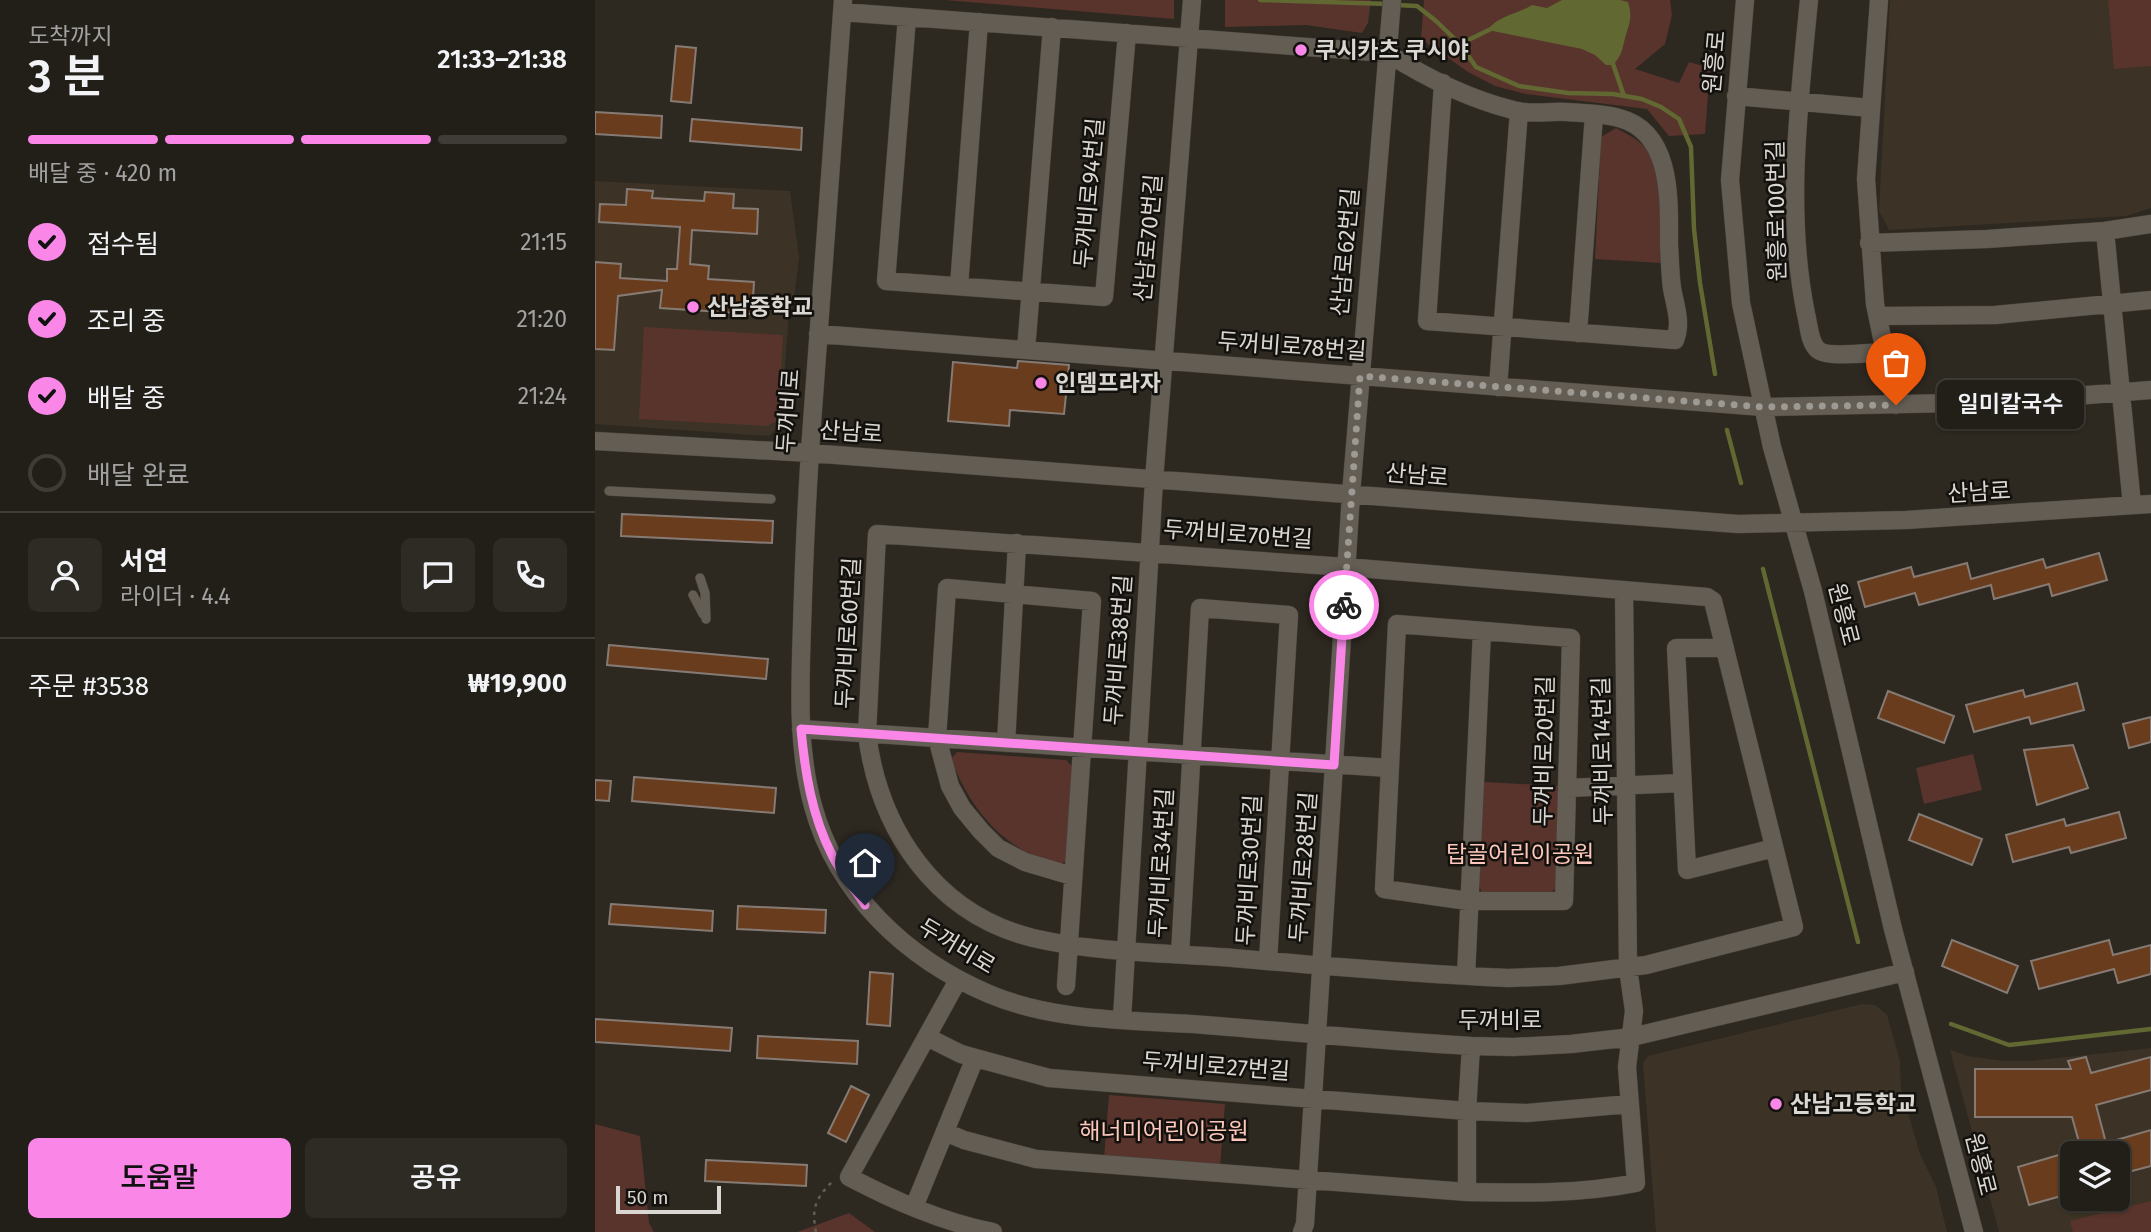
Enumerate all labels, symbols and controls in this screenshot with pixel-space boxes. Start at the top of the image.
text: 도착까지 [28,22,113,50]
street label: 원흥로 [1697,29,1731,95]
place label: 쿠시카츠 쿠시야 [1315,36,1469,64]
marker: 쿠시카츠 쿠시야 [1293,42,1309,58]
text: 21:33–21:38 [437,44,567,75]
text: 3 분 [28,49,105,104]
street label: 두꺼비로94번길 [1068,117,1110,269]
street label: 원흥로100번길 [1761,140,1791,282]
text: 배달 중 · 420 m [28,159,177,187]
street label: 산남로70번길 [1128,173,1168,303]
street label: 산남로62번길 [1325,186,1365,318]
icon: check [28,223,66,261]
text: 21:15 [520,228,567,256]
text: 접수됨 [87,229,159,260]
place label: 산남중학교 [707,293,813,321]
marker: 산남중학교 [685,299,701,315]
icon: check [28,300,66,338]
text: 21:20 [516,305,567,333]
text: 조리 중 [87,306,166,337]
street label: 두꺼비로78번길 [1217,327,1367,365]
pin [1866,333,1926,405]
icon: bag [1877,344,1915,382]
street label: 두꺼비로 [771,368,805,454]
place label: 인뎀프라자 [1055,369,1161,397]
marker: 인뎀프라자 [1033,375,1049,391]
icon: check [28,377,66,415]
callout: 일미칼국수 [1938,380,2085,430]
text: 21:24 [518,382,567,410]
text: 배달 중 [87,383,166,414]
text: 일미칼국수 [1958,390,2063,418]
street label: 산남로 [818,416,884,448]
street label: 산남로 [1384,458,1450,492]
text: 배달 완료 [87,460,190,491]
street label: 산남로 [1947,476,2011,508]
street label: 두꺼비로70번길 [1162,515,1314,553]
button: person [28,538,102,612]
button: chat [401,538,475,612]
button: phone [493,538,567,612]
text: 서연 [120,546,168,577]
street label: 두꺼비로60번길 [830,556,866,710]
courier [1309,570,1379,640]
street label: 두꺼비로38번길 [1099,574,1137,726]
street label: 원흥로 [1823,580,1865,648]
text: 라이더 · 4.4 [120,582,230,610]
icon: bike [1325,586,1363,624]
text: ₩19,900 [468,668,567,699]
text: 주문 #3538 [28,671,149,702]
street label: 두꺼비로20번길 [1529,675,1559,827]
street label: 두꺼비로14번길 [1587,676,1617,826]
street label: 두꺼비로34번길 [1143,787,1179,939]
street label: 두꺼비로28번길 [1284,791,1322,943]
street label: 두꺼비로30번길 [1231,794,1267,946]
pin [835,833,895,905]
park label: 탑골어린이공원 [1446,840,1594,868]
icon: home [846,844,884,882]
street label: 두꺼비로 [914,912,1000,980]
street label: 두꺼비로 [1458,1006,1542,1034]
street label: 두꺼비로27번길 [1141,1047,1291,1085]
place label: 산남고등학교 [1790,1090,1917,1118]
marker: 산남고등학교 [1768,1096,1784,1112]
park label: 해너미어린이공원 [1079,1117,1249,1145]
street label: 원흥로 [1960,1130,2002,1198]
button: 도움말 [28,1138,291,1218]
button: 공유 [305,1138,567,1218]
map controls [2060,1141,2130,1211]
button: layers [2060,1141,2130,1211]
scale bar [616,1183,721,1215]
text: 50 m [627,1186,668,1209]

